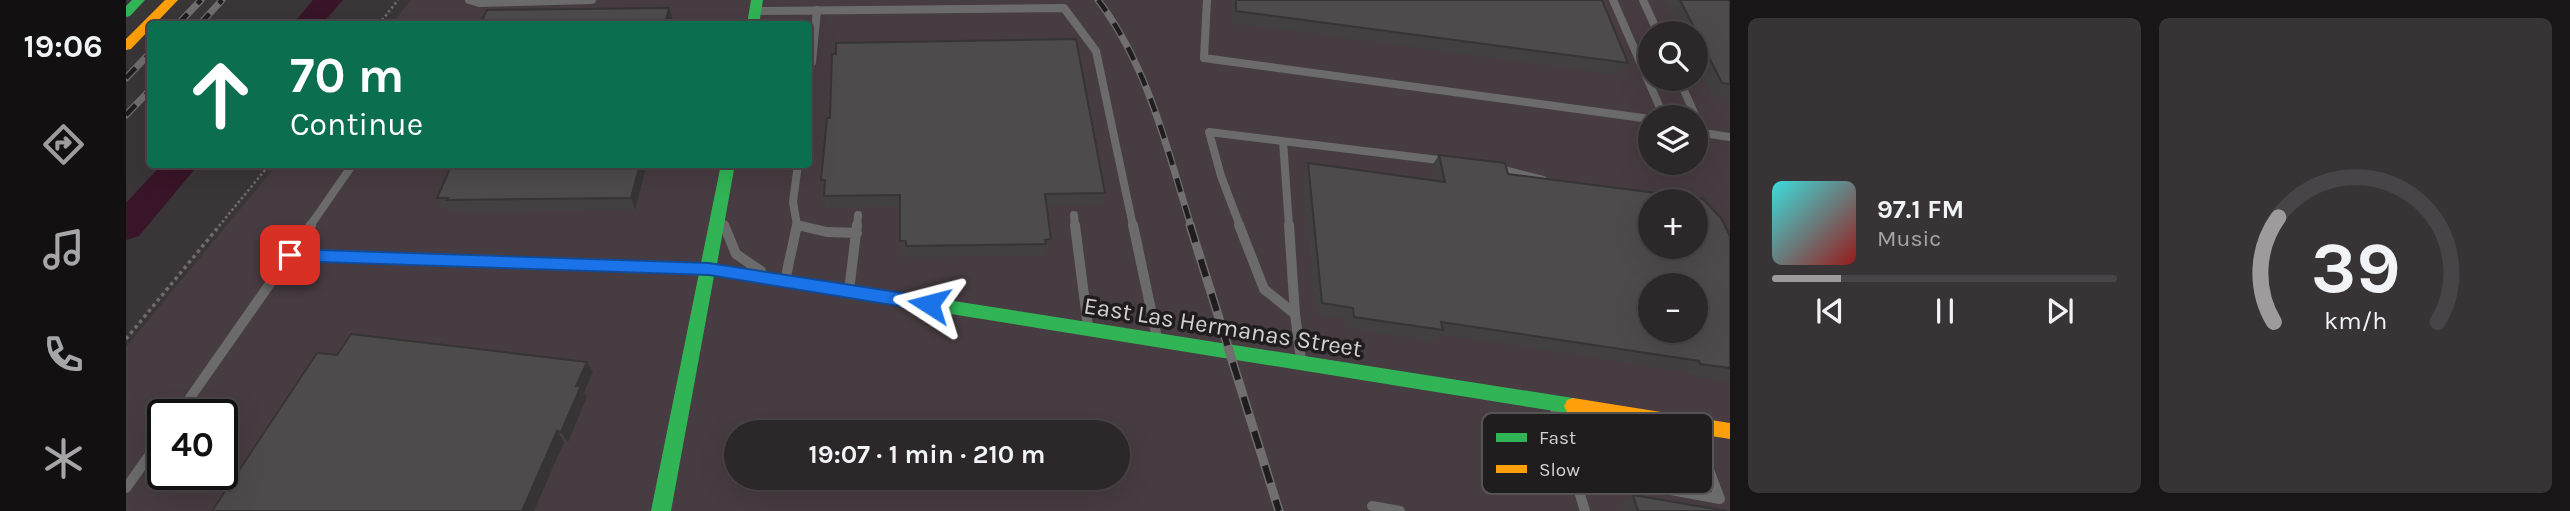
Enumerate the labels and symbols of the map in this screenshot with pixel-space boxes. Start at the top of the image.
pin [260,225,320,285]
position arrow [892,267,966,341]
street label: East Las Hermanas Street [1082,291,1364,363]
speed limit sign: 40 [147,399,238,490]
legend [1482,413,1713,494]
text: Fast [1539,427,1576,449]
text: Slow [1539,459,1580,481]

